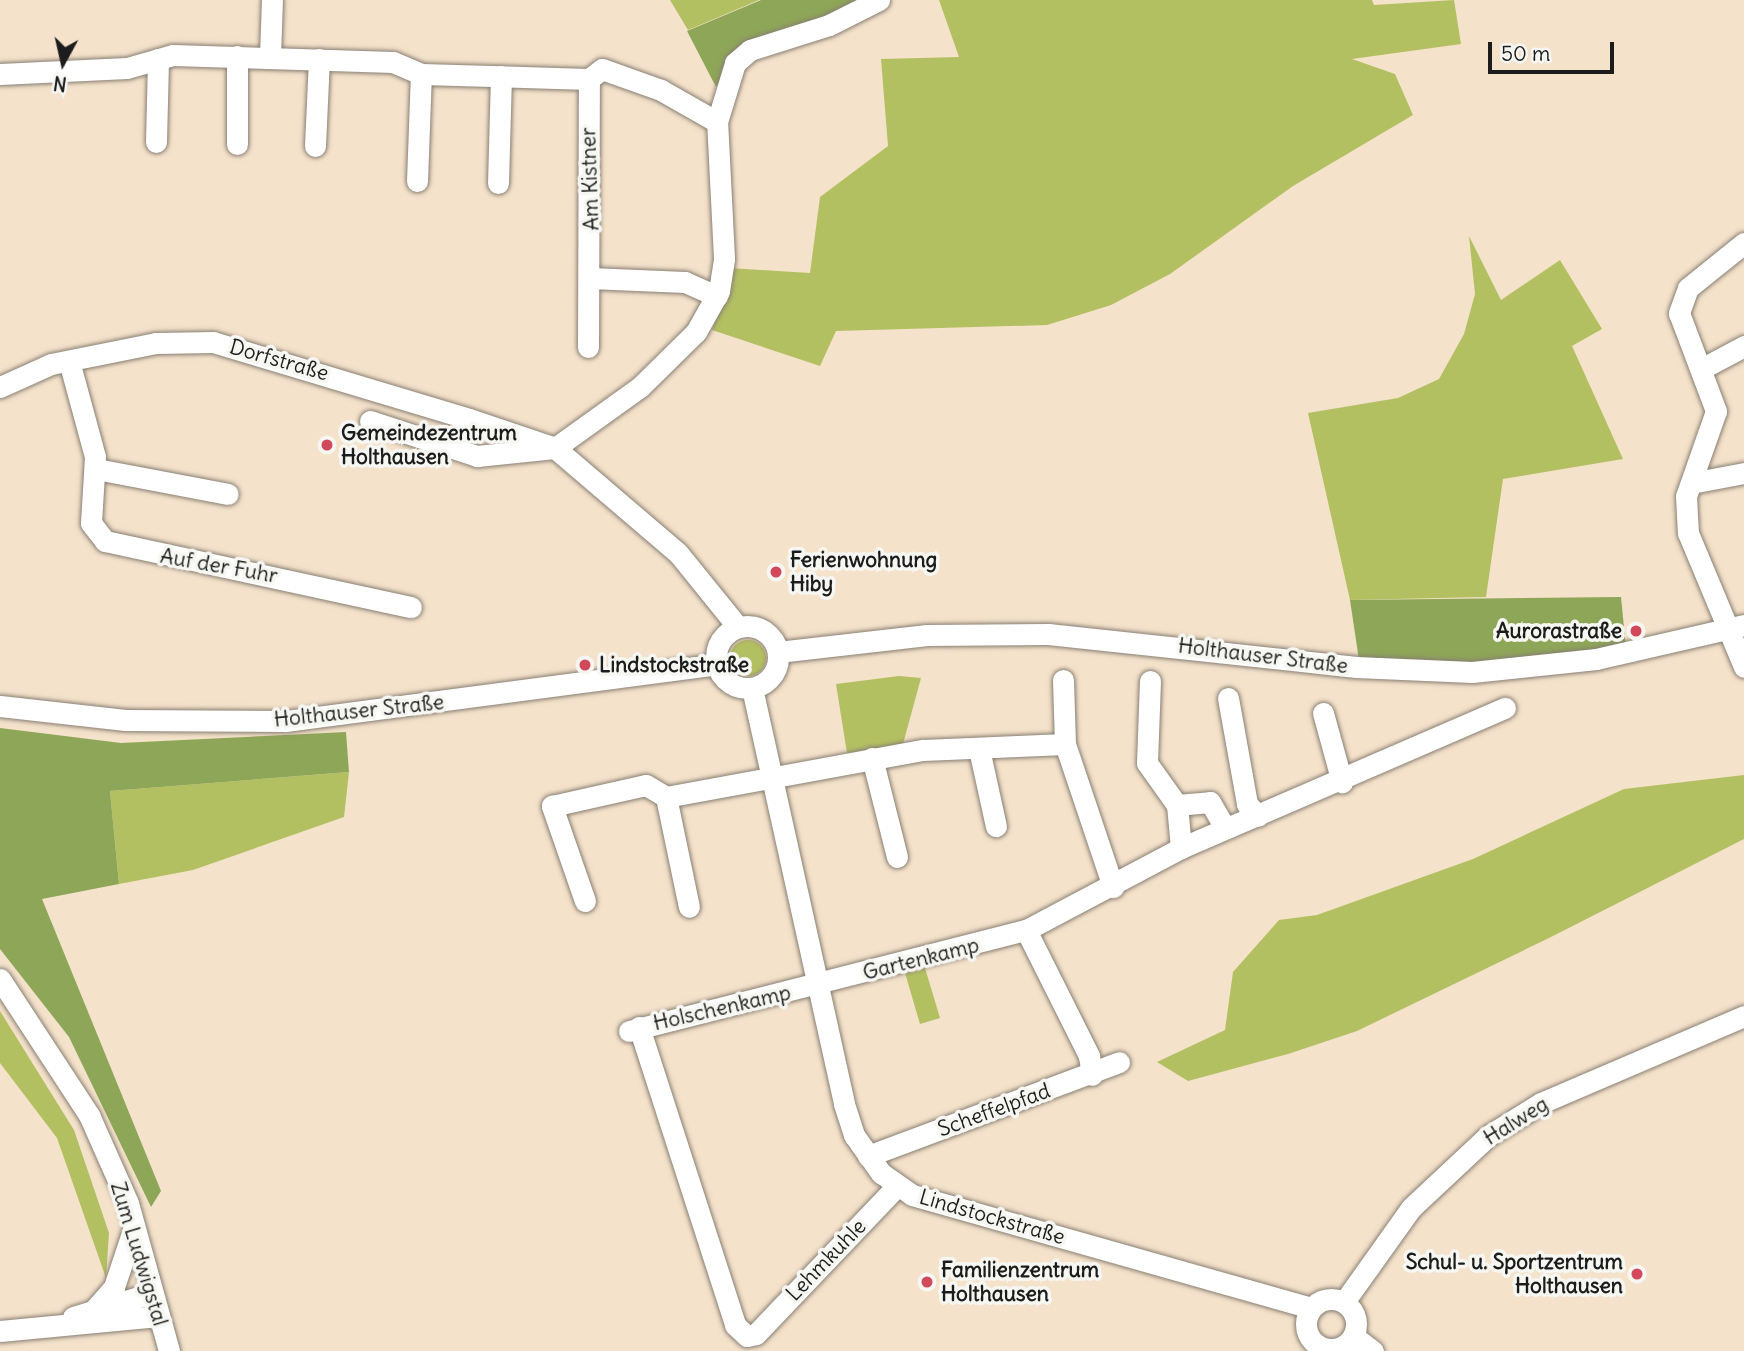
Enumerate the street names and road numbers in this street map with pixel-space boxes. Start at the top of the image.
street label: Am Kistner [576,127,604,231]
street label: Dorfstraße [227,334,331,386]
street label: Auf der Fuhr [158,543,280,589]
street label: Holthauser Straße [1177,633,1349,679]
street label: Holthauser Straße [273,690,445,732]
street label: Gartenkamp [860,932,982,986]
street label: Holschenkamp [651,980,793,1036]
street label: Scheffelpfad [934,1078,1054,1142]
street label: Halweg [1479,1091,1553,1151]
street label: Zum Ludwigstal [105,1179,173,1329]
street label: Lindstockstraße [916,1184,1068,1250]
street label: Lehmkuhle [781,1214,871,1306]

